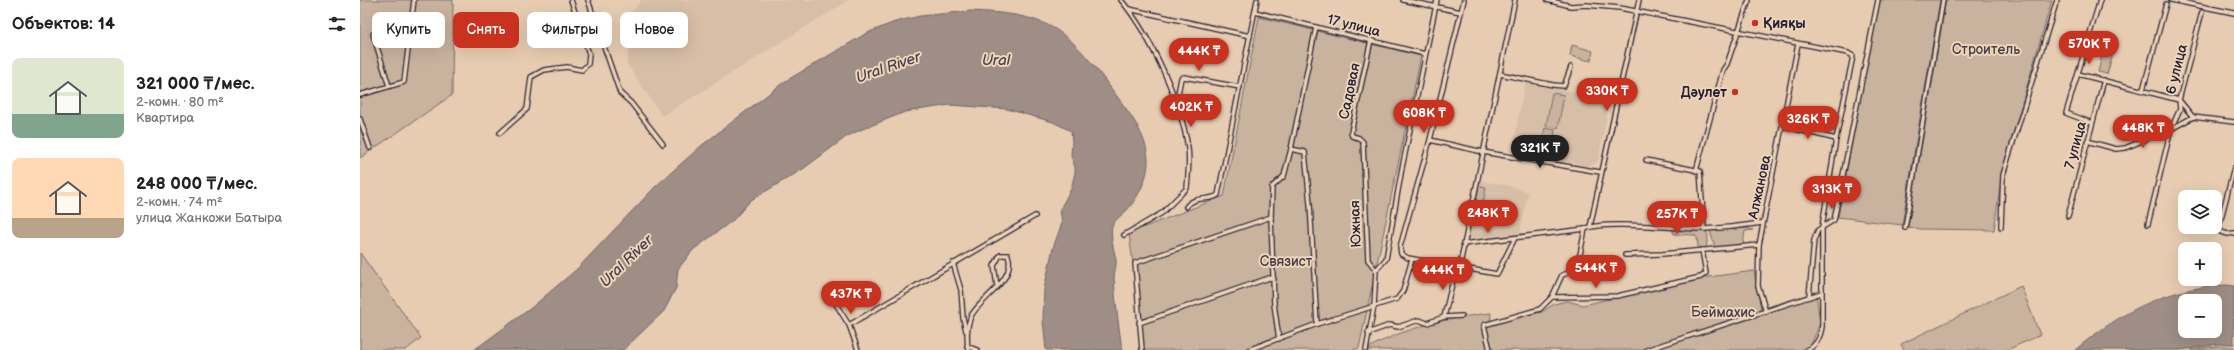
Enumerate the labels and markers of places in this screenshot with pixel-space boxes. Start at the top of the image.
place label: Қияқы [1763,15,1806,32]
marker: Қияқы [1750,18,1760,28]
pin: 570K ₸ [2056,31,2122,65]
pin: 444K ₸ [1166,38,1232,72]
pin: 330K ₸ [1574,78,1640,112]
place label: Дәулет [1681,84,1727,101]
marker: Дәулет [1730,87,1740,97]
pin: 402K ₸ [1158,94,1224,128]
pin: 608K ₸ [1391,100,1457,134]
pin: 326K ₸ [1775,106,1841,140]
pin: 448K ₸ [2110,115,2176,149]
pin: 321K ₸ [1507,135,1573,169]
pin: 313K ₸ [1799,176,1865,210]
pin: 248K ₸ [1455,200,1521,234]
pin: 257K ₸ [1644,201,1710,235]
pin: 544K ₸ [1563,255,1629,289]
pin: 444K ₸ [1410,257,1476,291]
pin: 437K ₸ [818,281,884,315]

